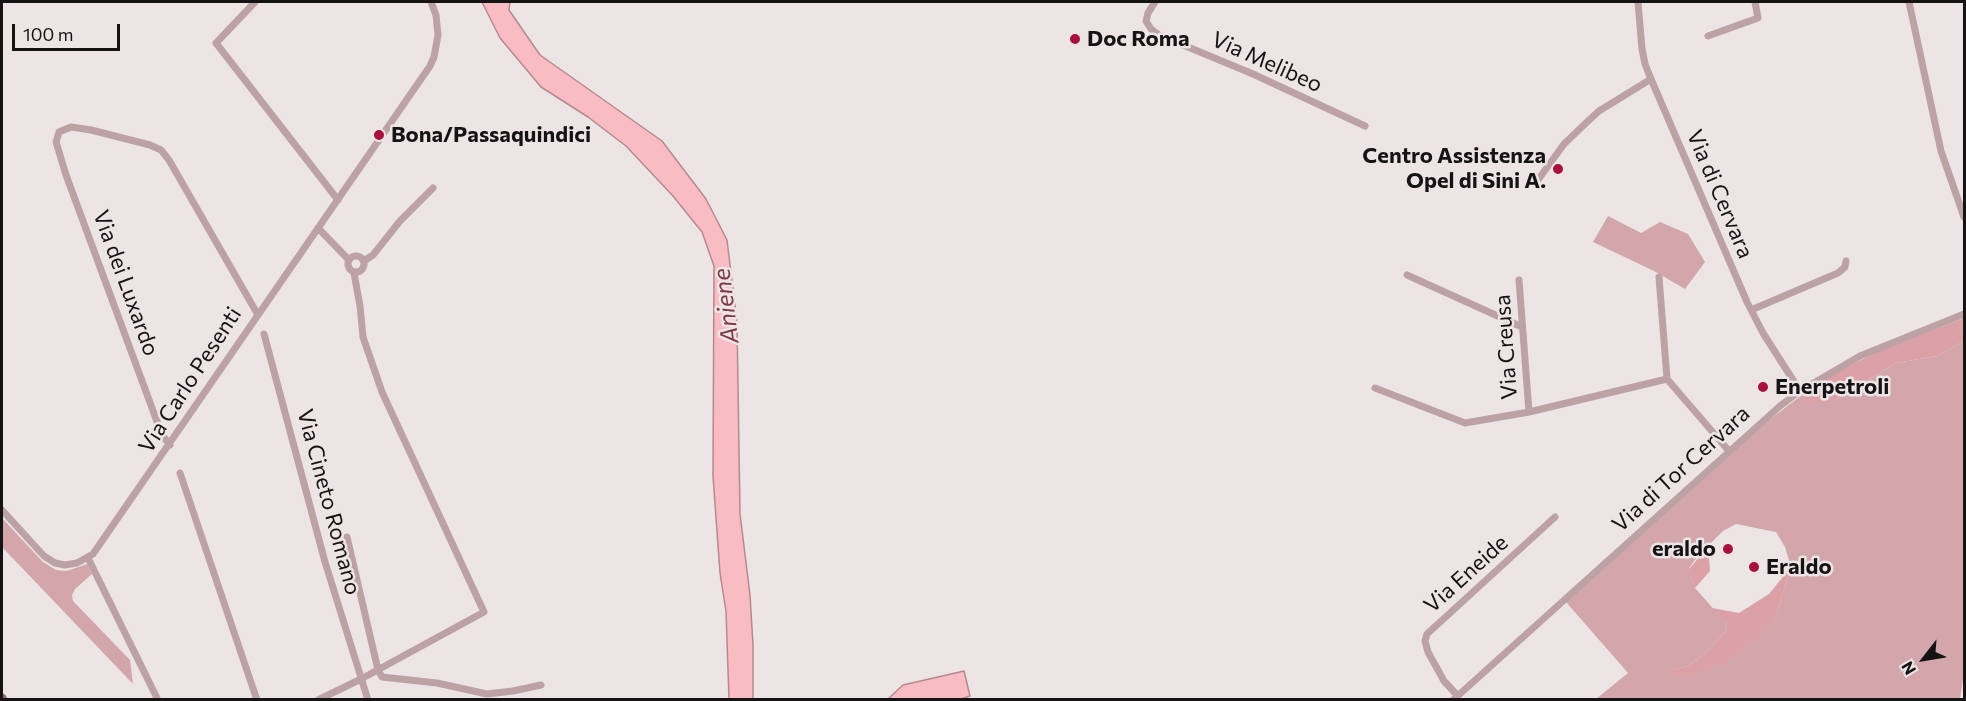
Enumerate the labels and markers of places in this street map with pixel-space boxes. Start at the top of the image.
place label: Doc Roma [1087,26,1189,52]
marker: Doc Roma [1068,32,1082,46]
place label: Bona/Passaquindici [391,122,591,148]
marker: Bona/Passaquindici [372,128,386,142]
place label: Centro Assistenza Opel di Sini A. [1362,143,1546,194]
marker: Centro Assistenza Opel di Sini A. [1551,162,1565,176]
place label: Enerpetroli [1775,374,1889,400]
marker: Enerpetroli [1756,380,1770,394]
place label: eraldo [1652,536,1716,562]
marker: eraldo [1721,542,1735,556]
place label: Eraldo [1766,554,1832,580]
marker: Eraldo [1747,560,1761,574]

